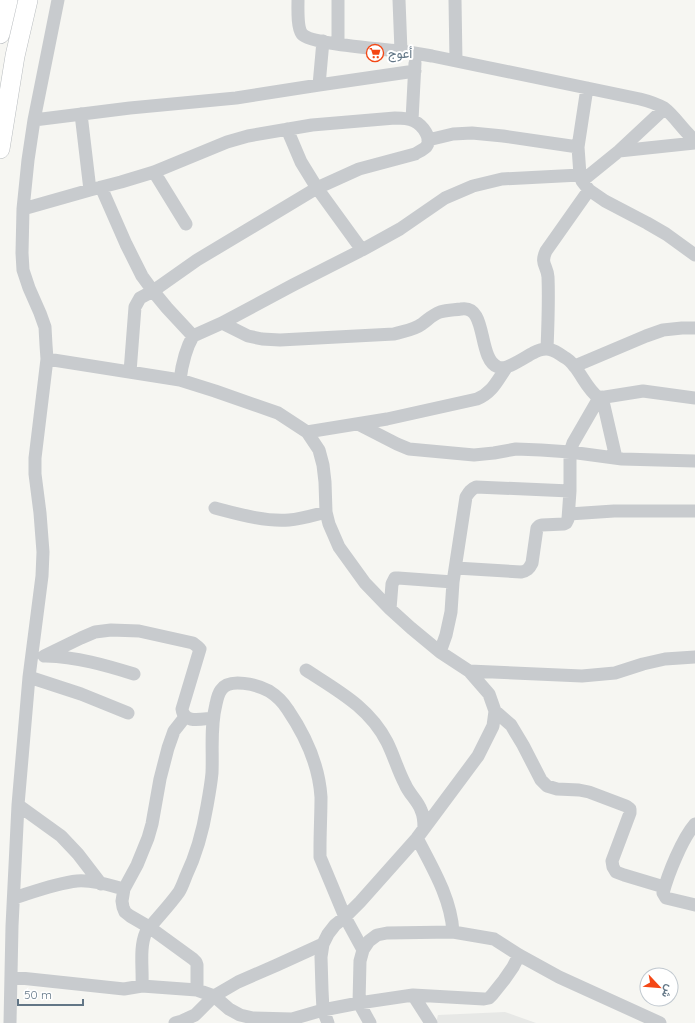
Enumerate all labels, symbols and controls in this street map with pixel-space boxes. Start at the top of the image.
supermarket icon: أعوج [365,43,385,63]
place label: أعوج [388,45,412,63]
north arrow [639,967,679,1007]
scale bar [18,981,83,1007]
text: ش [659,982,677,1000]
text: 50 m [24,987,52,1002]

